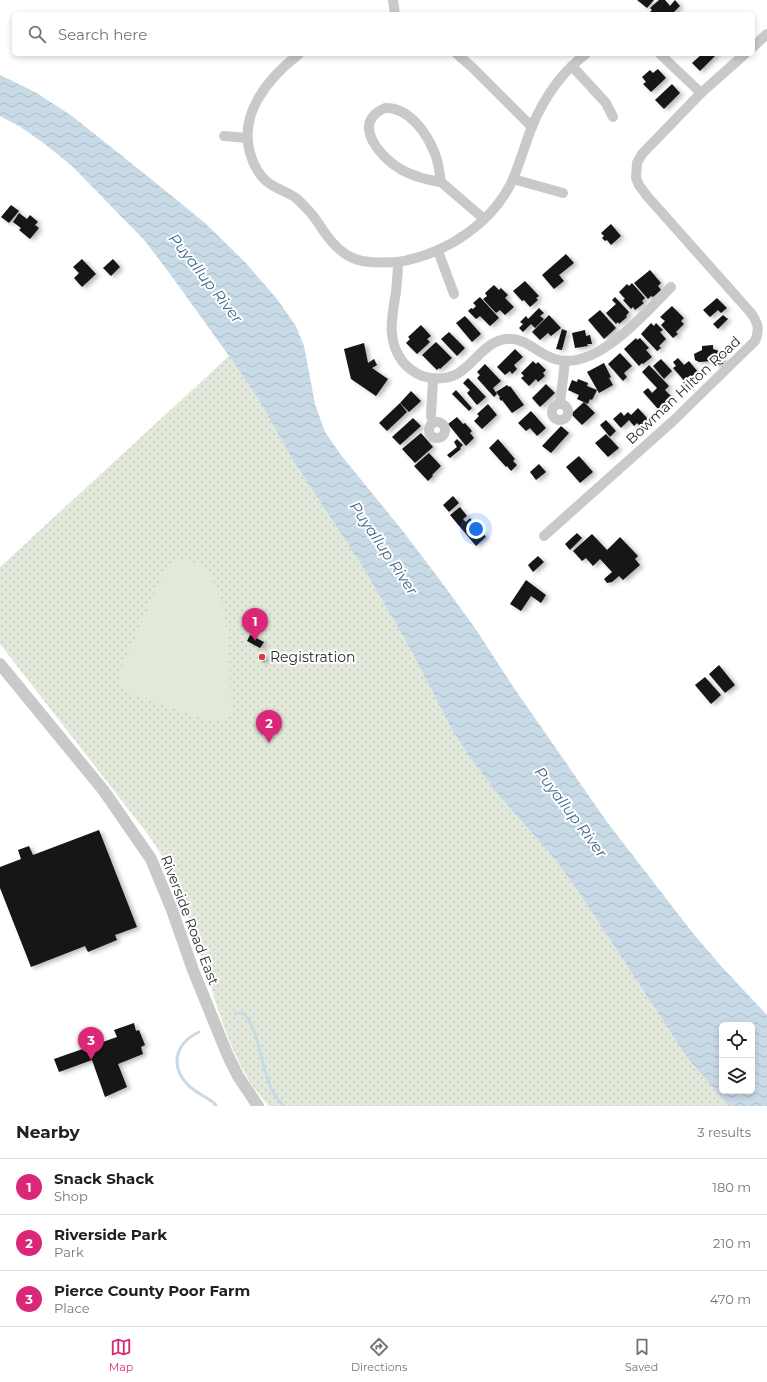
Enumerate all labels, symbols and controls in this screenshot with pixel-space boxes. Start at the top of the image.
search box [12,12,755,56]
icon: search [26,23,48,45]
text: Search here [58,25,147,44]
water label: Puyallup River [165,229,248,328]
street label: Bowman Hilton Road [622,332,744,448]
water label: Puyallup River [346,498,423,599]
your location [466,519,486,539]
pin: 1 [242,608,268,641]
place label: Registration [270,648,355,666]
marker: Registration [257,652,267,662]
pin: 2 [256,710,282,743]
water label: Puyallup River [531,763,612,862]
street label: Riverside Road East [157,852,223,988]
map controls [719,1022,755,1094]
button: locate [719,1022,755,1058]
pin: 3 [78,1027,104,1060]
button: layers [719,1058,755,1094]
text: Nearby [16,1122,80,1142]
text: 3 results [697,1124,751,1140]
text: Snack Shack [54,1169,154,1188]
text: 1 [26,1179,32,1195]
text: 180 m [712,1179,751,1195]
text: Shop [54,1188,88,1204]
text: Riverside Park [54,1225,167,1244]
text: 2 [25,1235,33,1251]
text: 210 m [713,1235,751,1251]
text: Park [54,1244,84,1260]
text: Pierce County Poor Farm [54,1281,250,1300]
text: 3 [25,1291,33,1307]
text: 470 m [710,1291,751,1307]
text: Place [54,1300,90,1316]
tab: Map [109,1336,133,1374]
tab: Directions [351,1336,407,1374]
tab: Saved [625,1336,658,1374]

